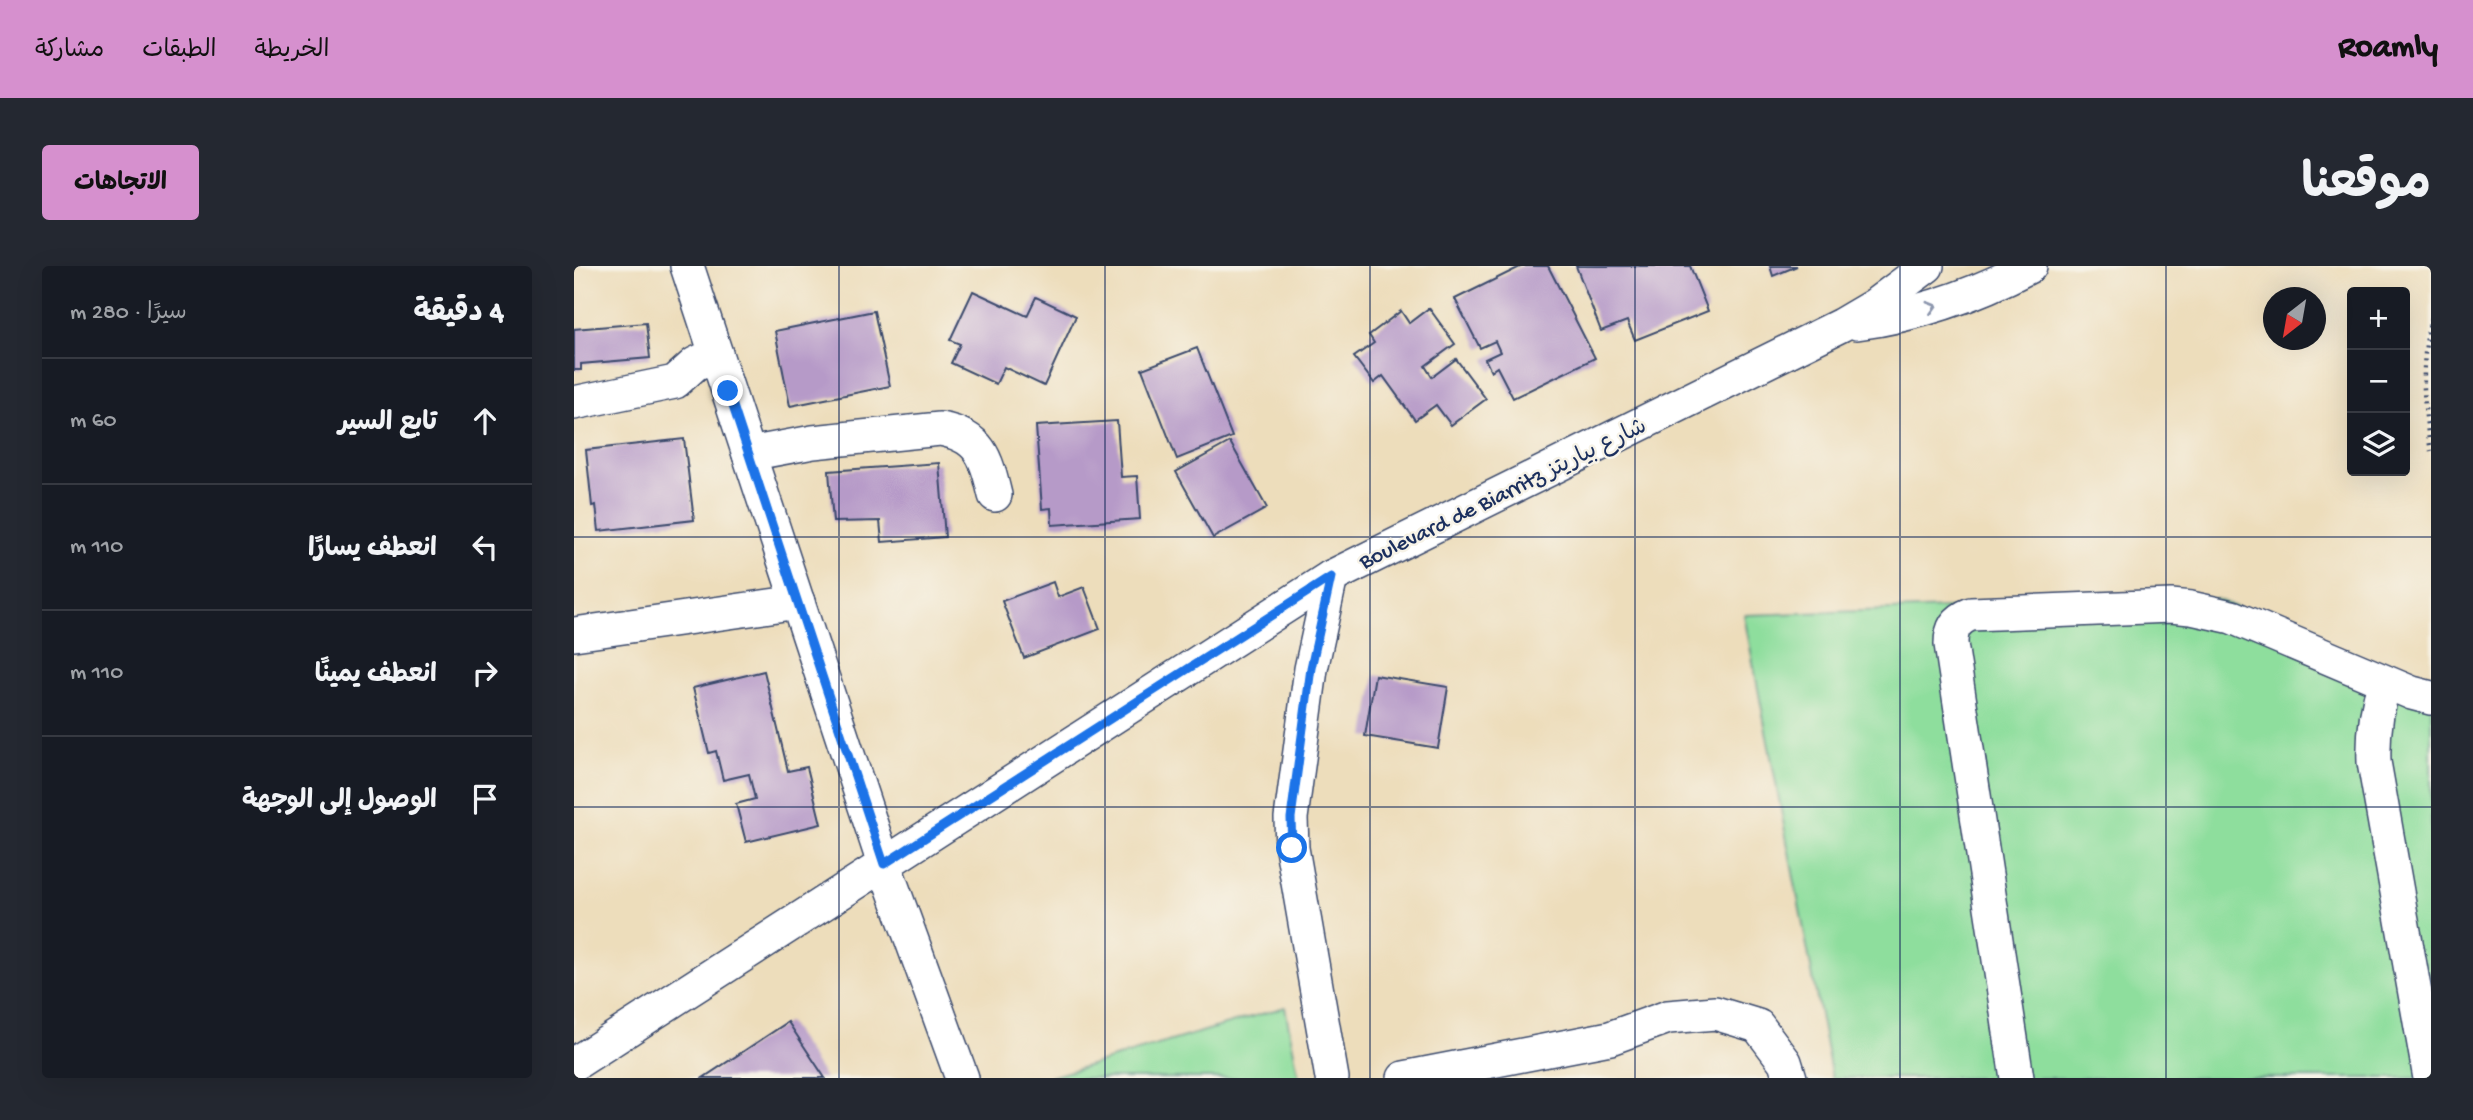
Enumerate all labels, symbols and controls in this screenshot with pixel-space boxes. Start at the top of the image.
text: Roamly [2338,30,2438,68]
text: مشاركة [35,37,104,66]
text: الطبقات [142,37,217,66]
text: الخريطة [255,37,329,66]
button: الاتجاهات [42,145,199,220]
text: موقعنا [2301,158,2431,216]
north arrow [2263,287,2326,350]
map controls [2347,287,2410,476]
button: + [2347,287,2410,350]
text: 4 دقيقة [413,297,504,332]
text: سيرًا · 280 m [70,300,187,327]
one-way arrow [1926,301,1938,316]
button: − [2347,350,2410,413]
route end [712,375,743,406]
icon: ahead [466,402,504,440]
text: 60 m [70,408,117,435]
text: تابع السير [338,409,437,440]
button: layers [2347,413,2410,476]
street label: Boulevard de Biarritz شارع بياريتز [1354,414,1652,577]
icon: left [466,528,504,566]
text: 110 m [70,534,123,561]
text: انعطف يسارًا [308,535,437,566]
icon: right [466,654,504,692]
text: 110 m [70,660,123,687]
text: انعطف يمينًا [315,661,437,692]
icon: arrive [466,780,504,818]
text: الوصول إلى الوجهة [242,787,437,818]
route start [1276,832,1307,863]

